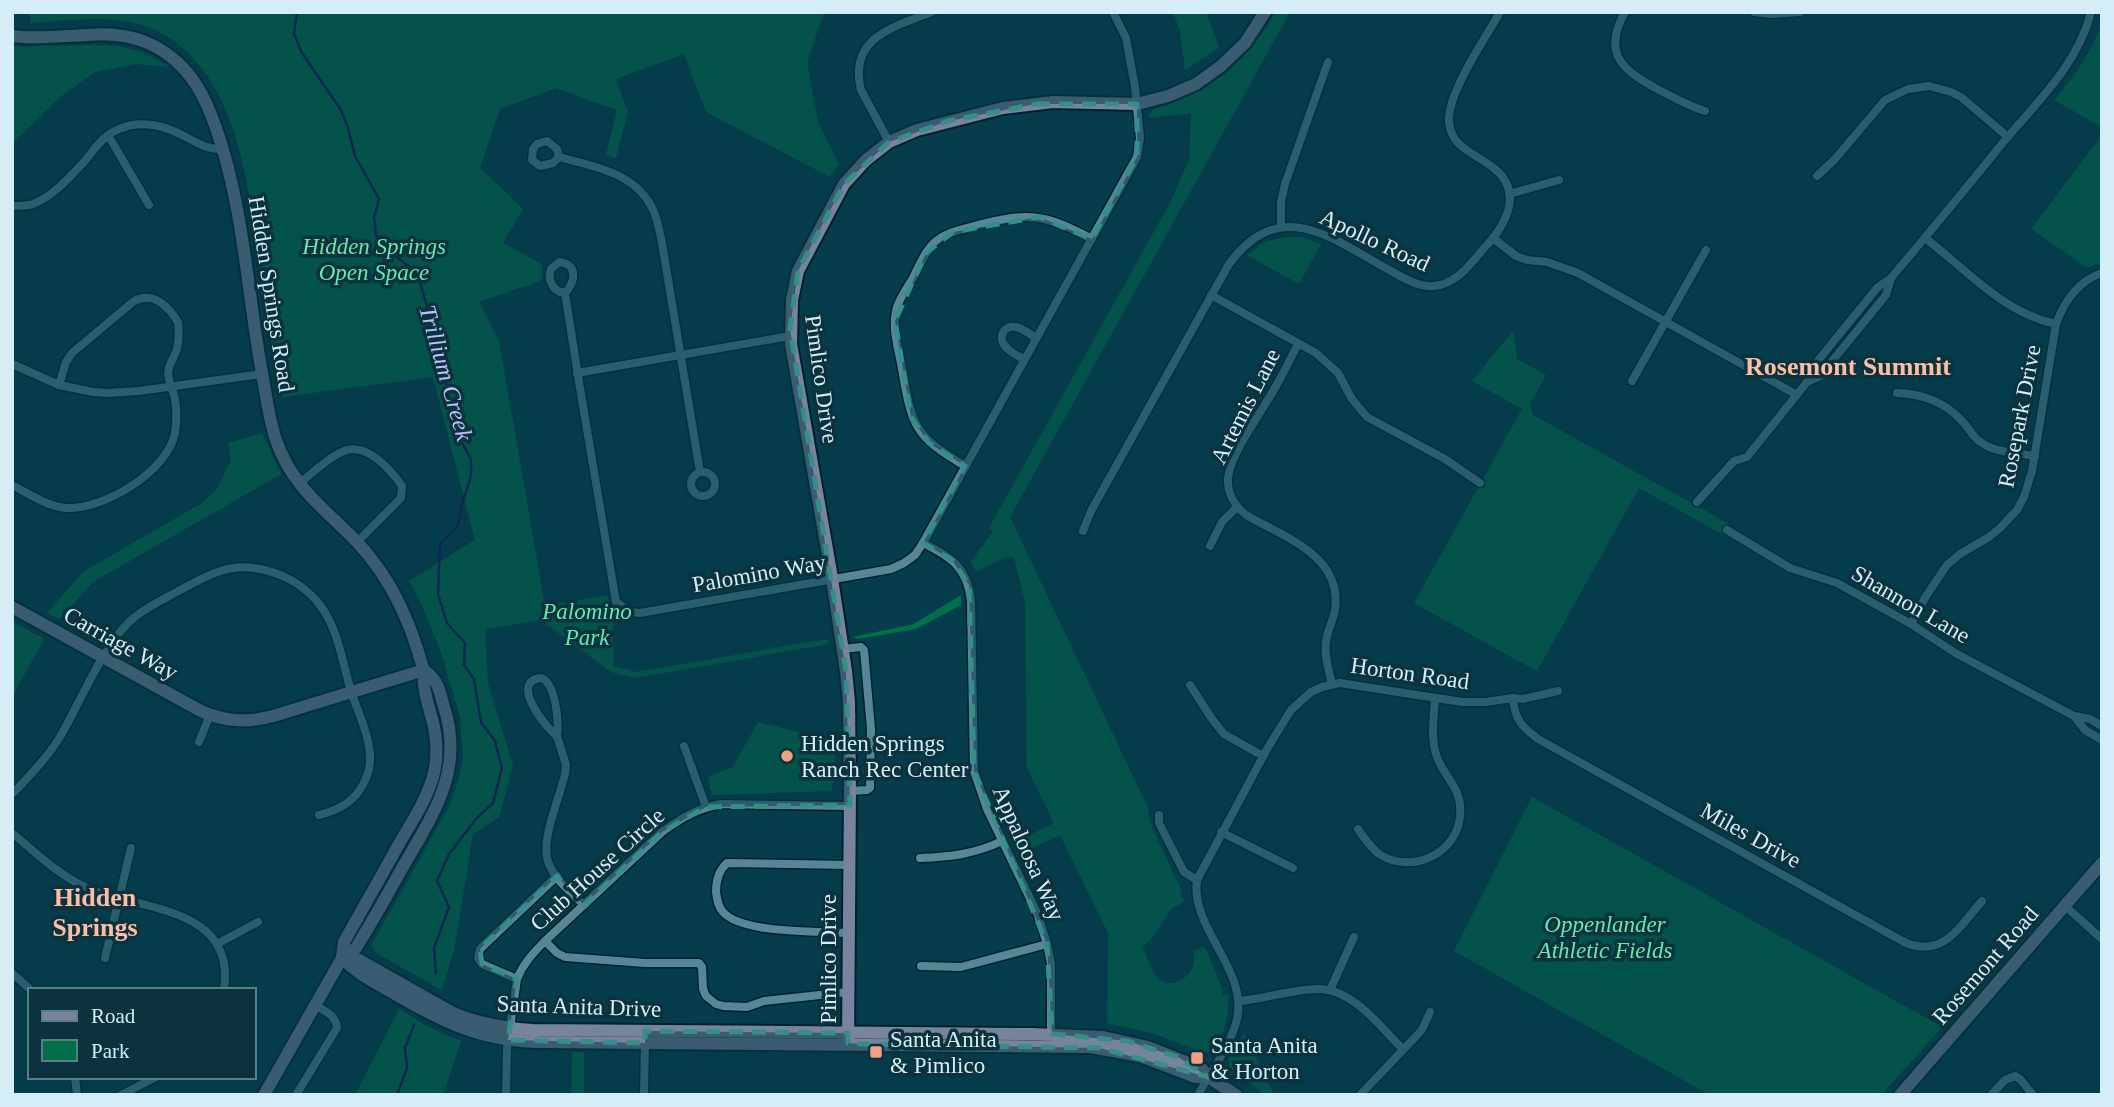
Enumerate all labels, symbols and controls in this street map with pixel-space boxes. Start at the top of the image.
street label: Hidden Springs Road [244,194,299,394]
street label: Apollo Road [1316,204,1434,277]
park label: Hidden Springs Open Space [301,234,446,285]
water label: Trillium Creek [414,302,478,444]
street label: Pimlico Drive [800,313,843,445]
street label: Rosepark Drive [1993,343,2046,490]
street label: Artemis Lane [1206,344,1285,468]
district label: Rosemont Summit [1745,352,1951,381]
street label: Palomino Way [690,549,828,598]
street label: Shannon Lane [1847,561,1974,648]
park label: Palomino Park [541,599,632,650]
street label: Carriage Way [60,602,182,685]
street label: Horton Road [1349,653,1471,694]
place label: Hidden Springs Ranch Rec Center [801,731,969,782]
marker: Hidden Springs Ranch Rec Center [779,748,795,764]
street label: Appaloosa Way [988,782,1070,925]
street label: Miles Drive [1696,798,1805,873]
street label: Club House Circle [525,803,669,936]
district label: Hidden Springs [52,883,138,942]
street label: Pimlico Drive [816,894,841,1024]
street label: Rosemont Road [1928,901,2044,1029]
park label: Oppenlander Athletic Fields [1536,912,1672,963]
legend [28,988,256,1079]
street label: Santa Anita Drive [496,991,662,1022]
text: Road [91,1004,136,1028]
place label: Santa Anita & Pimlico [890,1027,997,1078]
place label: Santa Anita & Horton [1211,1033,1318,1084]
text: Park [91,1039,130,1063]
marker: Santa Anita & Pimlico [868,1044,884,1060]
marker: Santa Anita & Horton [1189,1050,1205,1066]

